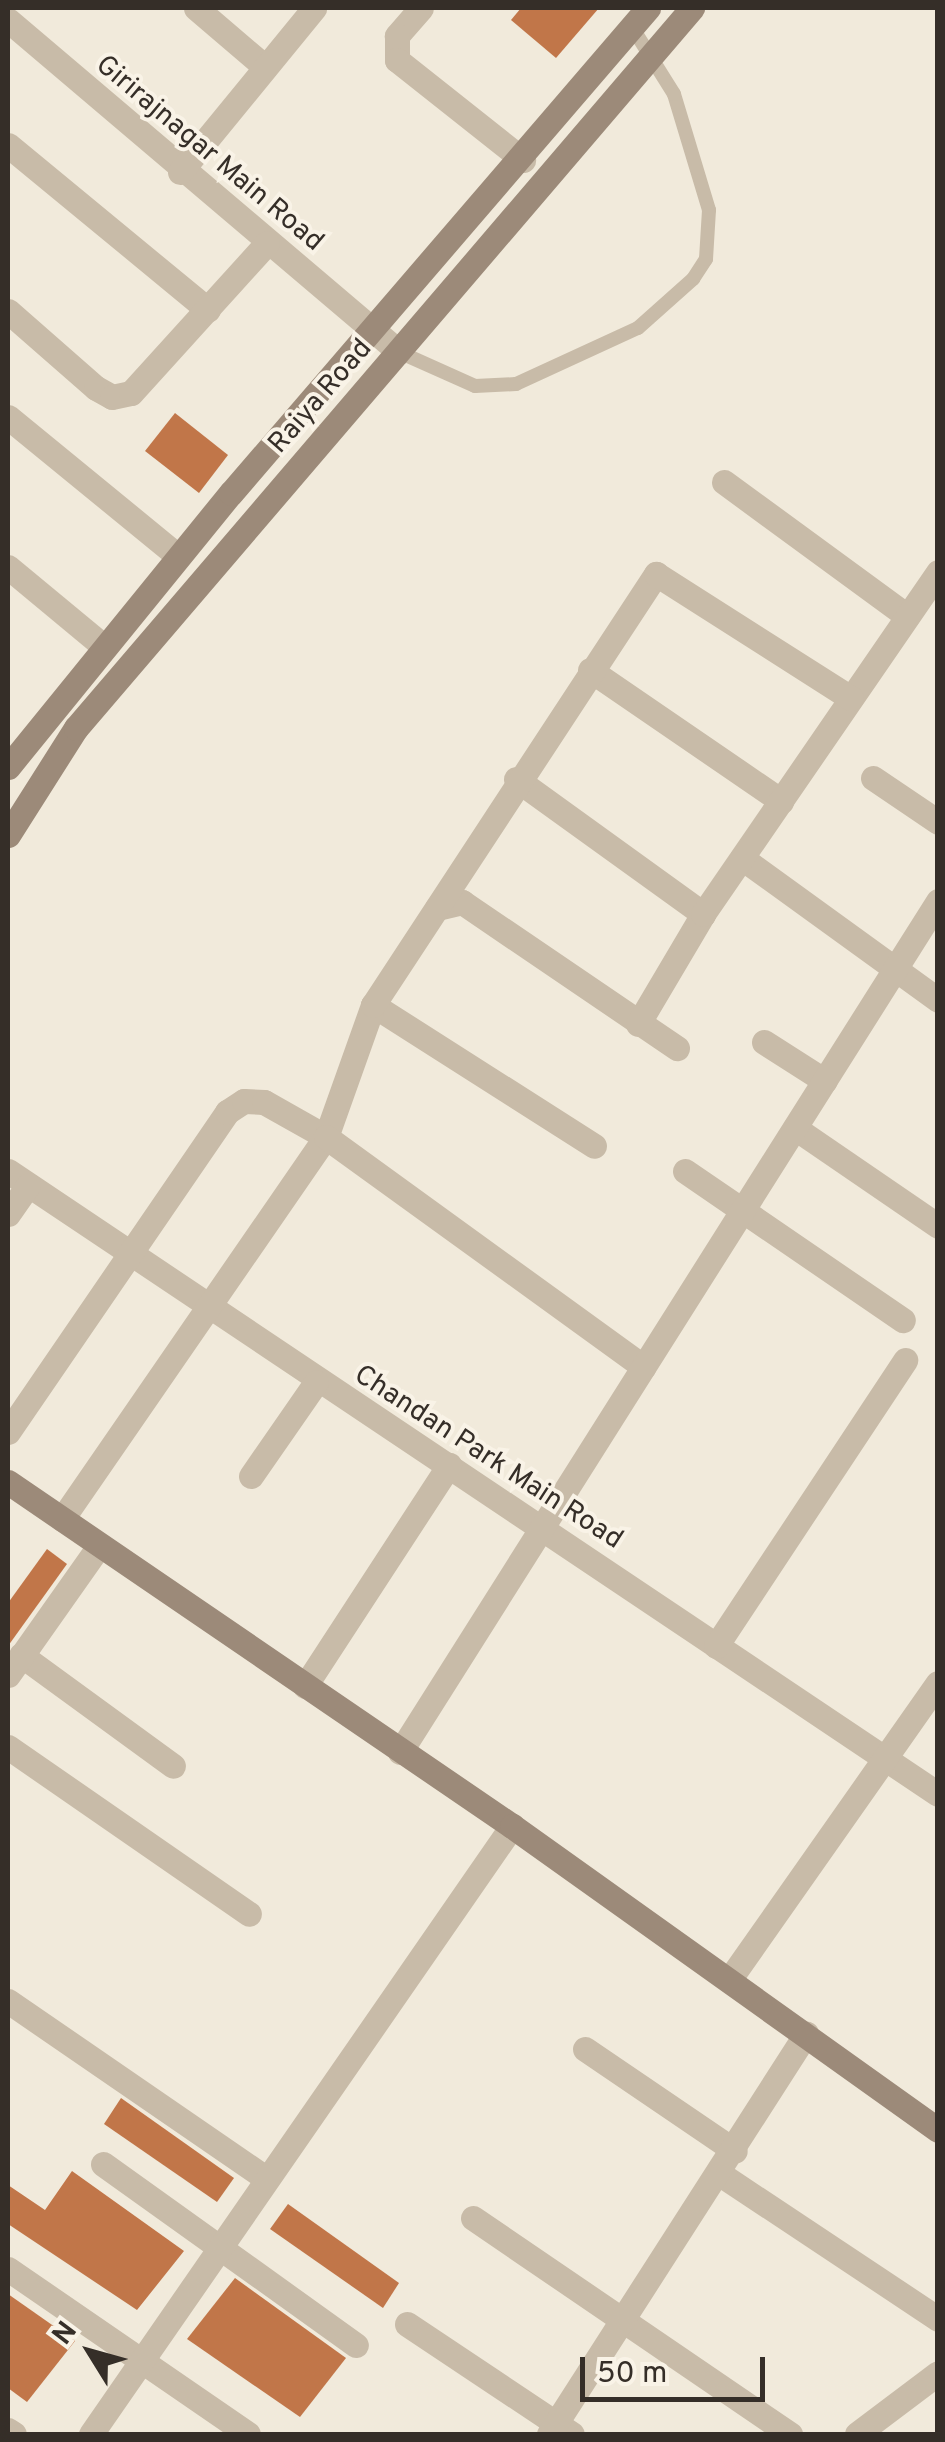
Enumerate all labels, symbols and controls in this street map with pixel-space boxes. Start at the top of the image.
street label: Girirajnagar Main Road [88,49,330,259]
street label: Raiya Road [262,333,380,461]
street label: Chandan Park Main Road [347,1359,629,1557]
north arrow [40,2302,140,2402]
text: N [46,2315,86,2353]
scale bar [585,2337,770,2399]
text: 50 m [597,2356,667,2393]

